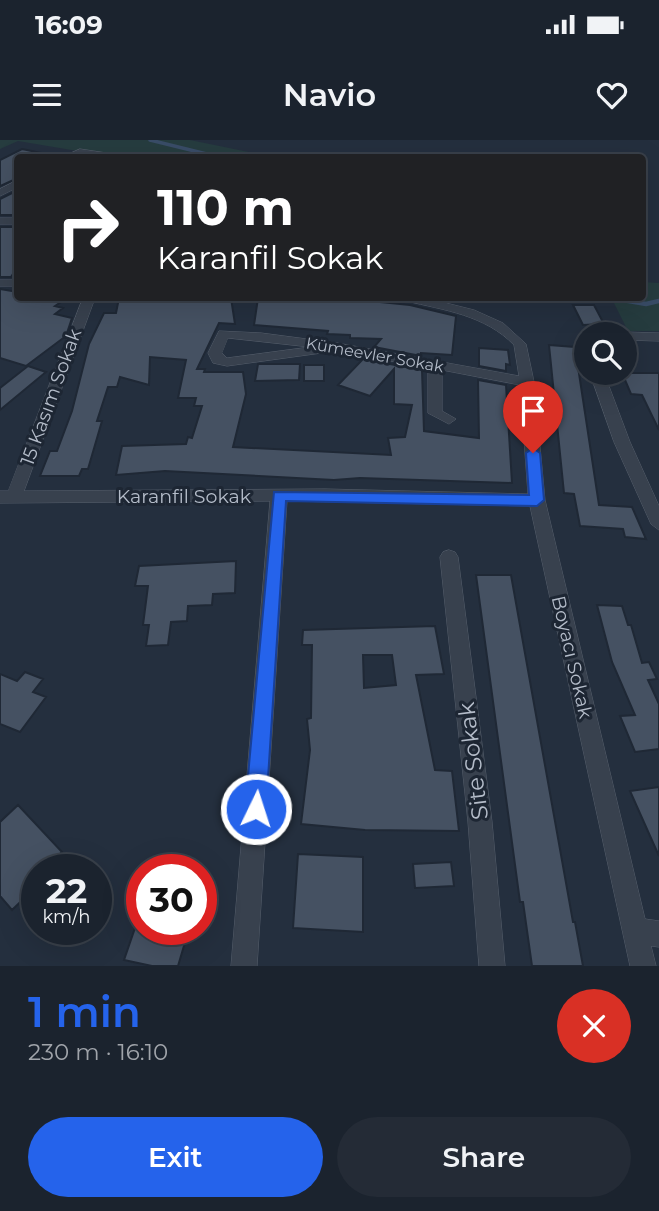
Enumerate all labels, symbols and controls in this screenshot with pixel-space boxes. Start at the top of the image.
text: 16:09 [35,9,103,41]
text: Navio [283,75,376,114]
icon: menu [28,76,66,114]
icon: heart [593,76,631,114]
text: 110 m [157,178,294,237]
icon: right [42,182,133,273]
text: Karanfil Sokak [157,238,383,277]
map controls [574,322,637,385]
button: search [574,322,637,385]
street label: 15 Kasım Sokak [16,325,87,469]
street label: Kümeevler Sokak [305,334,446,377]
pin [503,381,563,453]
icon: arrive [514,392,552,430]
street label: Karanfil Sokak [117,485,252,508]
street label: Boyacı Sokak [547,593,597,721]
street label: Site Sokak [452,700,494,821]
position arrow [219,772,293,846]
speed limit sign: 30 [126,854,217,945]
text: 22 [46,869,87,912]
text: km/h [42,906,91,928]
text: 1 min [28,986,141,1038]
button: close [557,989,631,1063]
text: 230 m · 16:10 [28,1038,168,1066]
button: Exit [28,1117,323,1197]
button: Share [337,1117,631,1197]

